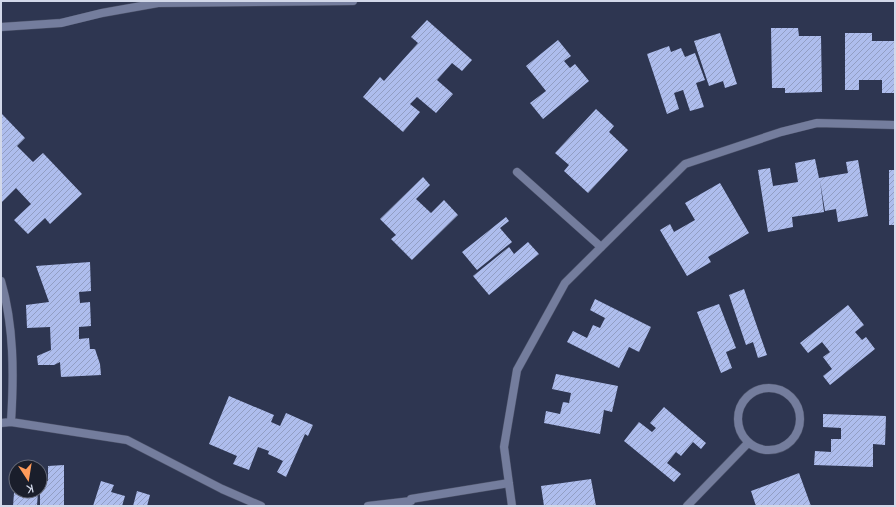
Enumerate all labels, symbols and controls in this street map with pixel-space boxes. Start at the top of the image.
north arrow [8,459,48,499]
text: K [24,481,35,498]

